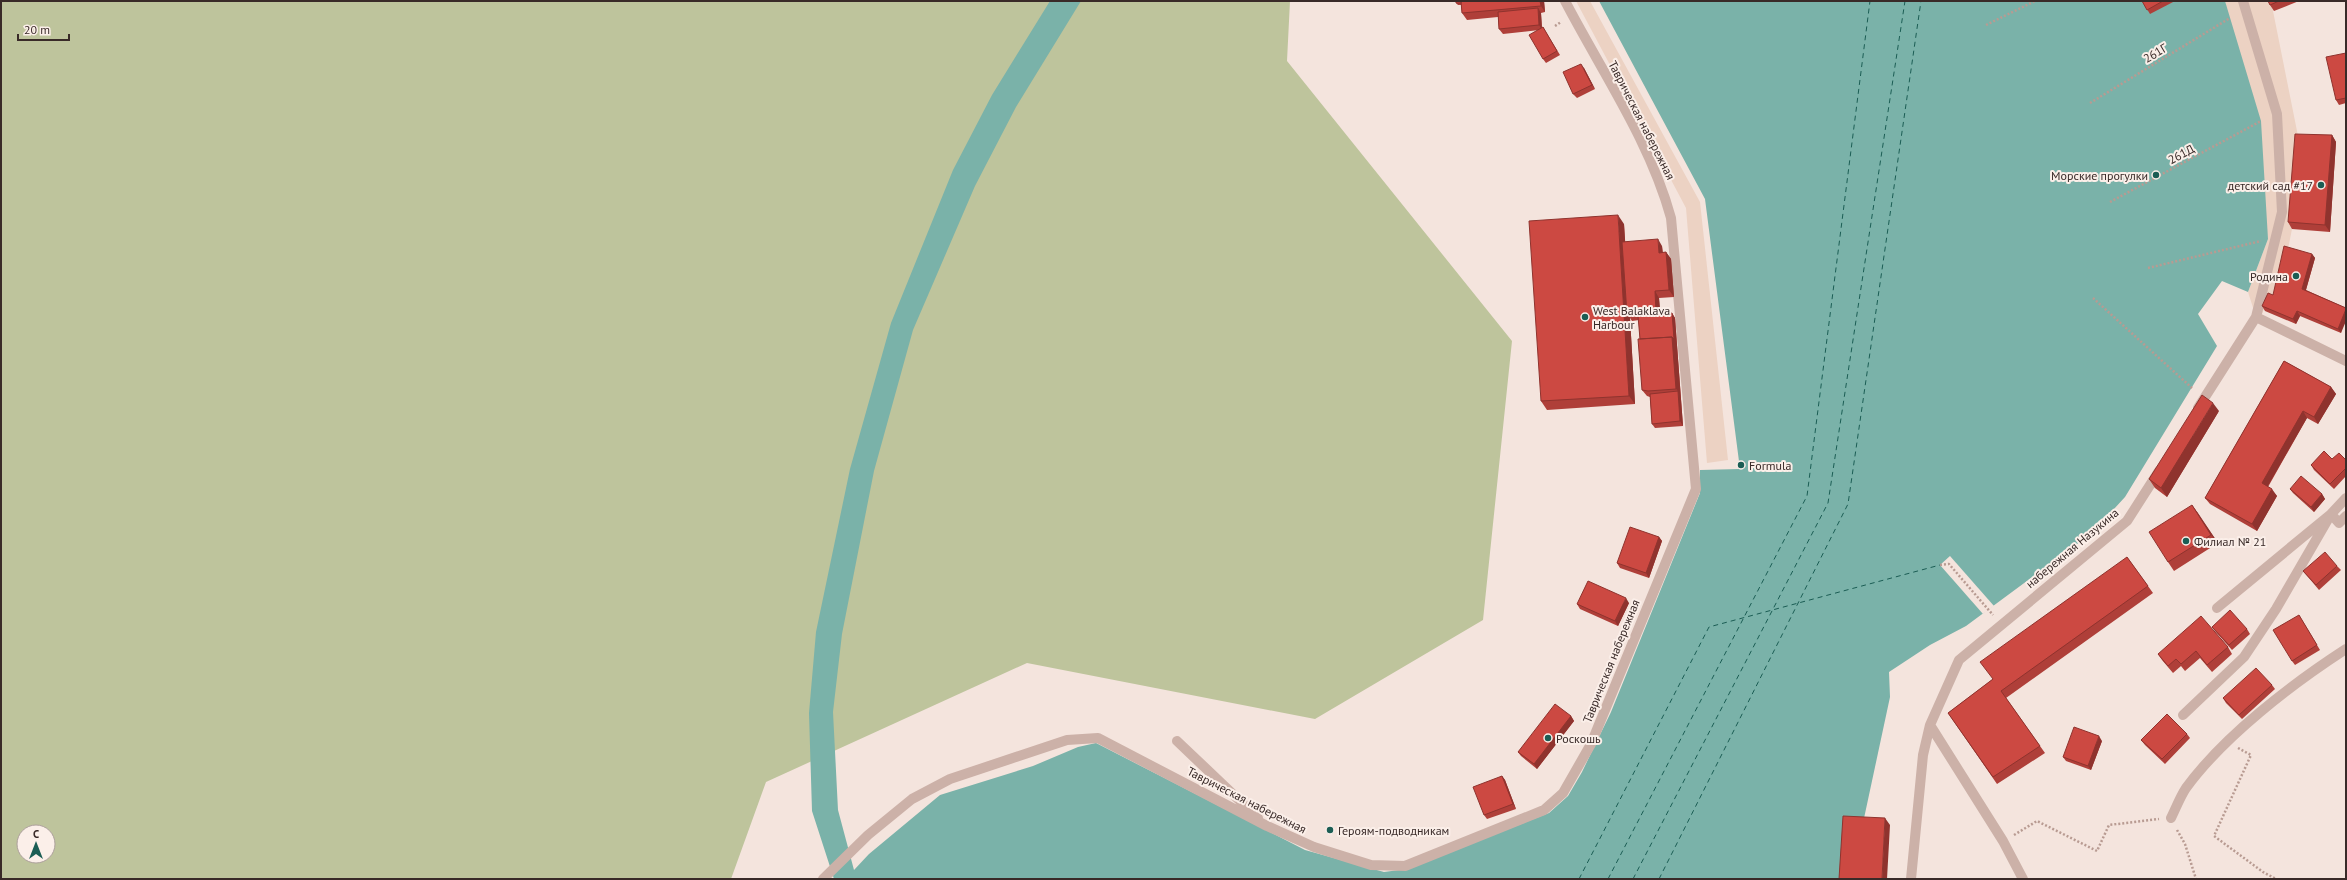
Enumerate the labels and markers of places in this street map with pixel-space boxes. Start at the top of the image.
place label: Морские прогулки [2051,168,2148,183]
marker: Морские прогулки [2151,170,2161,180]
place label: детский сад #17 [2228,178,2313,193]
marker: детский сад #17 [2316,180,2326,190]
place label: Родина [2250,269,2288,284]
marker: Родина [2291,271,2301,281]
place label: West Balaklava Harbour [1593,303,1670,332]
marker: West Balaklava Harbour [1580,312,1590,322]
place label: Formula [1749,458,1791,473]
marker: Formula [1736,460,1746,470]
place label: Филиал № 21 [2194,534,2266,549]
marker: Филиал № 21 [2181,536,2191,546]
place label: Роскошь [1556,731,1601,746]
marker: Роскошь [1543,733,1553,743]
place label: Героям-подводникам [1338,823,1449,838]
marker: Героям-подводникам [1325,825,1335,835]

